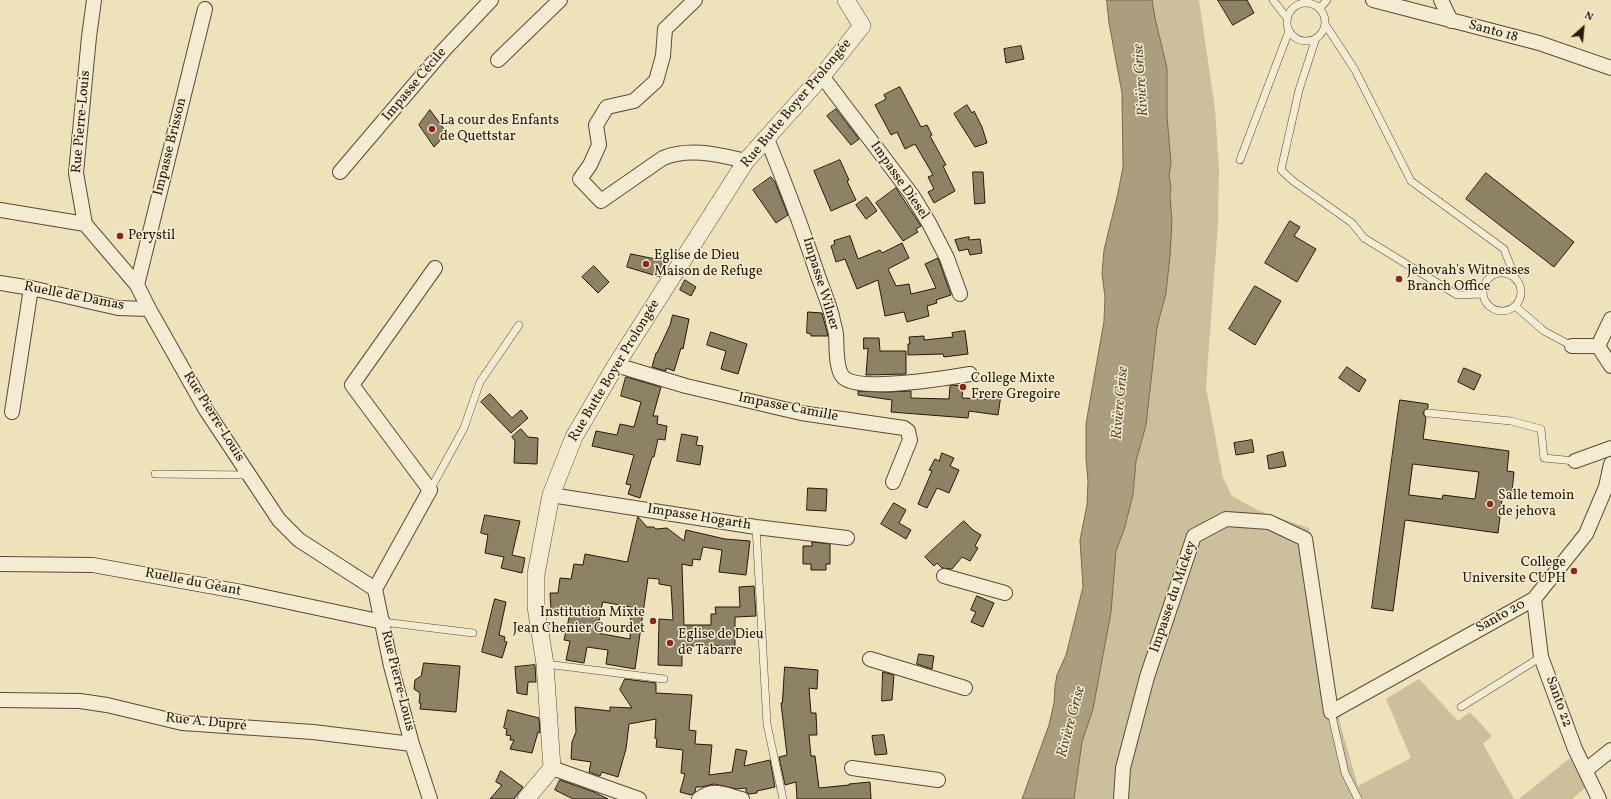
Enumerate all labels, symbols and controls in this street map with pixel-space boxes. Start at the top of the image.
north arrow [1563,8,1603,48]
text: N [1582,8,1596,25]
street label: Santo 18 [1466,17,1520,47]
street label: Rue Butte Boyer Prolongée [738,36,856,172]
water label: Rivière Grise [1130,43,1154,117]
street label: Impasse Cécile [379,45,451,125]
street label: Rue Pierre-Louis [69,70,95,174]
street label: Impasse Brisson [151,96,191,198]
place label: La cour des Enfants de Quettstar [440,113,559,146]
marker: La cour des Enfants de Quettstar [427,124,437,134]
street label: Impasse Diesel [866,139,932,223]
place label: Perystil [128,228,175,244]
marker: Perystil [115,231,125,241]
street label: Impasse Wilner [798,235,842,333]
place label: Eglise de Dieu Maison de Refuge [654,248,763,280]
marker: Eglise de Dieu Maison de Refuge [641,259,651,269]
place label: Jehovah's Witnesses Branch Office [1407,263,1530,296]
marker: Jehovah's Witnesses Branch Office [1394,274,1404,284]
street label: Ruelle de Damas [22,279,126,315]
street label: Rue Butte Boyer Prolongée [566,297,664,445]
water label: Rivière Grise [1109,366,1133,440]
street label: Rue Pierre-Louis [179,369,247,465]
place label: College Mixte Frere Gregoire [971,371,1060,404]
marker: College Mixte Frere Gregoire [958,382,968,392]
street label: Impasse Camille [737,390,839,426]
place label: Salle temoin de jehova [1498,488,1574,520]
marker: Salle temoin de jehova [1485,499,1495,509]
street label: Impasse Hogarth [646,501,752,535]
street label: Impasse du Mickey [1147,539,1201,655]
place label: College Universite CUPH [1463,555,1566,588]
street label: Ruelle du Géant [143,565,243,601]
marker: College Universite CUPH [1569,566,1579,576]
street label: Santo 20 [1473,597,1529,637]
place label: Institution Mixte Jean Chenier Gourdet [513,605,645,638]
marker: Institution Mixte Jean Chenier Gourdet [648,616,658,626]
place label: Eglise de Dieu de Tabarre [678,627,764,660]
street label: Rue Pierre-Louis [376,629,418,733]
marker: Eglise de Dieu de Tabarre [665,638,675,648]
street label: Santo 22 [1541,674,1575,730]
water label: Rivière Grise [1054,684,1090,760]
street label: Rue A. Dupré [165,710,247,736]

